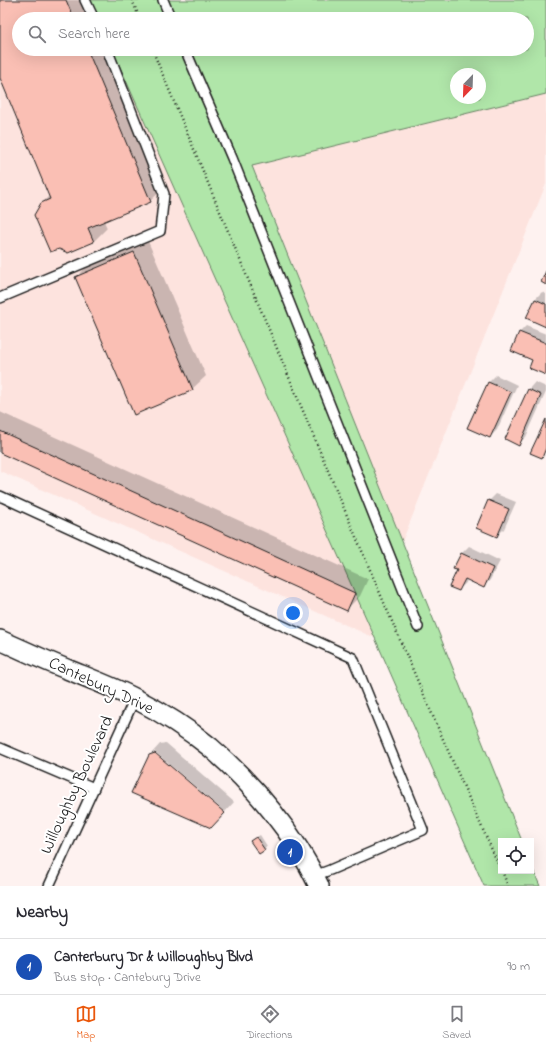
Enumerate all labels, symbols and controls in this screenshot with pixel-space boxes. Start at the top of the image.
search box [12,12,534,56]
icon: search [26,23,48,45]
text: Search here [58,23,130,45]
north arrow [450,68,486,104]
your location [283,603,303,623]
street label: Cantebury Drive [44,651,158,722]
street label: Willoughby Boulevard [34,711,122,859]
pin: 1 [277,837,303,867]
map controls [498,838,534,874]
button: locate [498,838,534,874]
text: Nearby [16,900,68,925]
text: Canterbury Dr & Willoughby Blvd [54,946,253,968]
text: 1 [27,957,31,976]
text: 90 m [507,957,530,976]
text: Bus stop · Cantebury Drive [54,968,201,987]
tab: Map [75,1003,97,1043]
tab: Directions [247,1003,292,1043]
tab: Saved [442,1003,471,1043]

